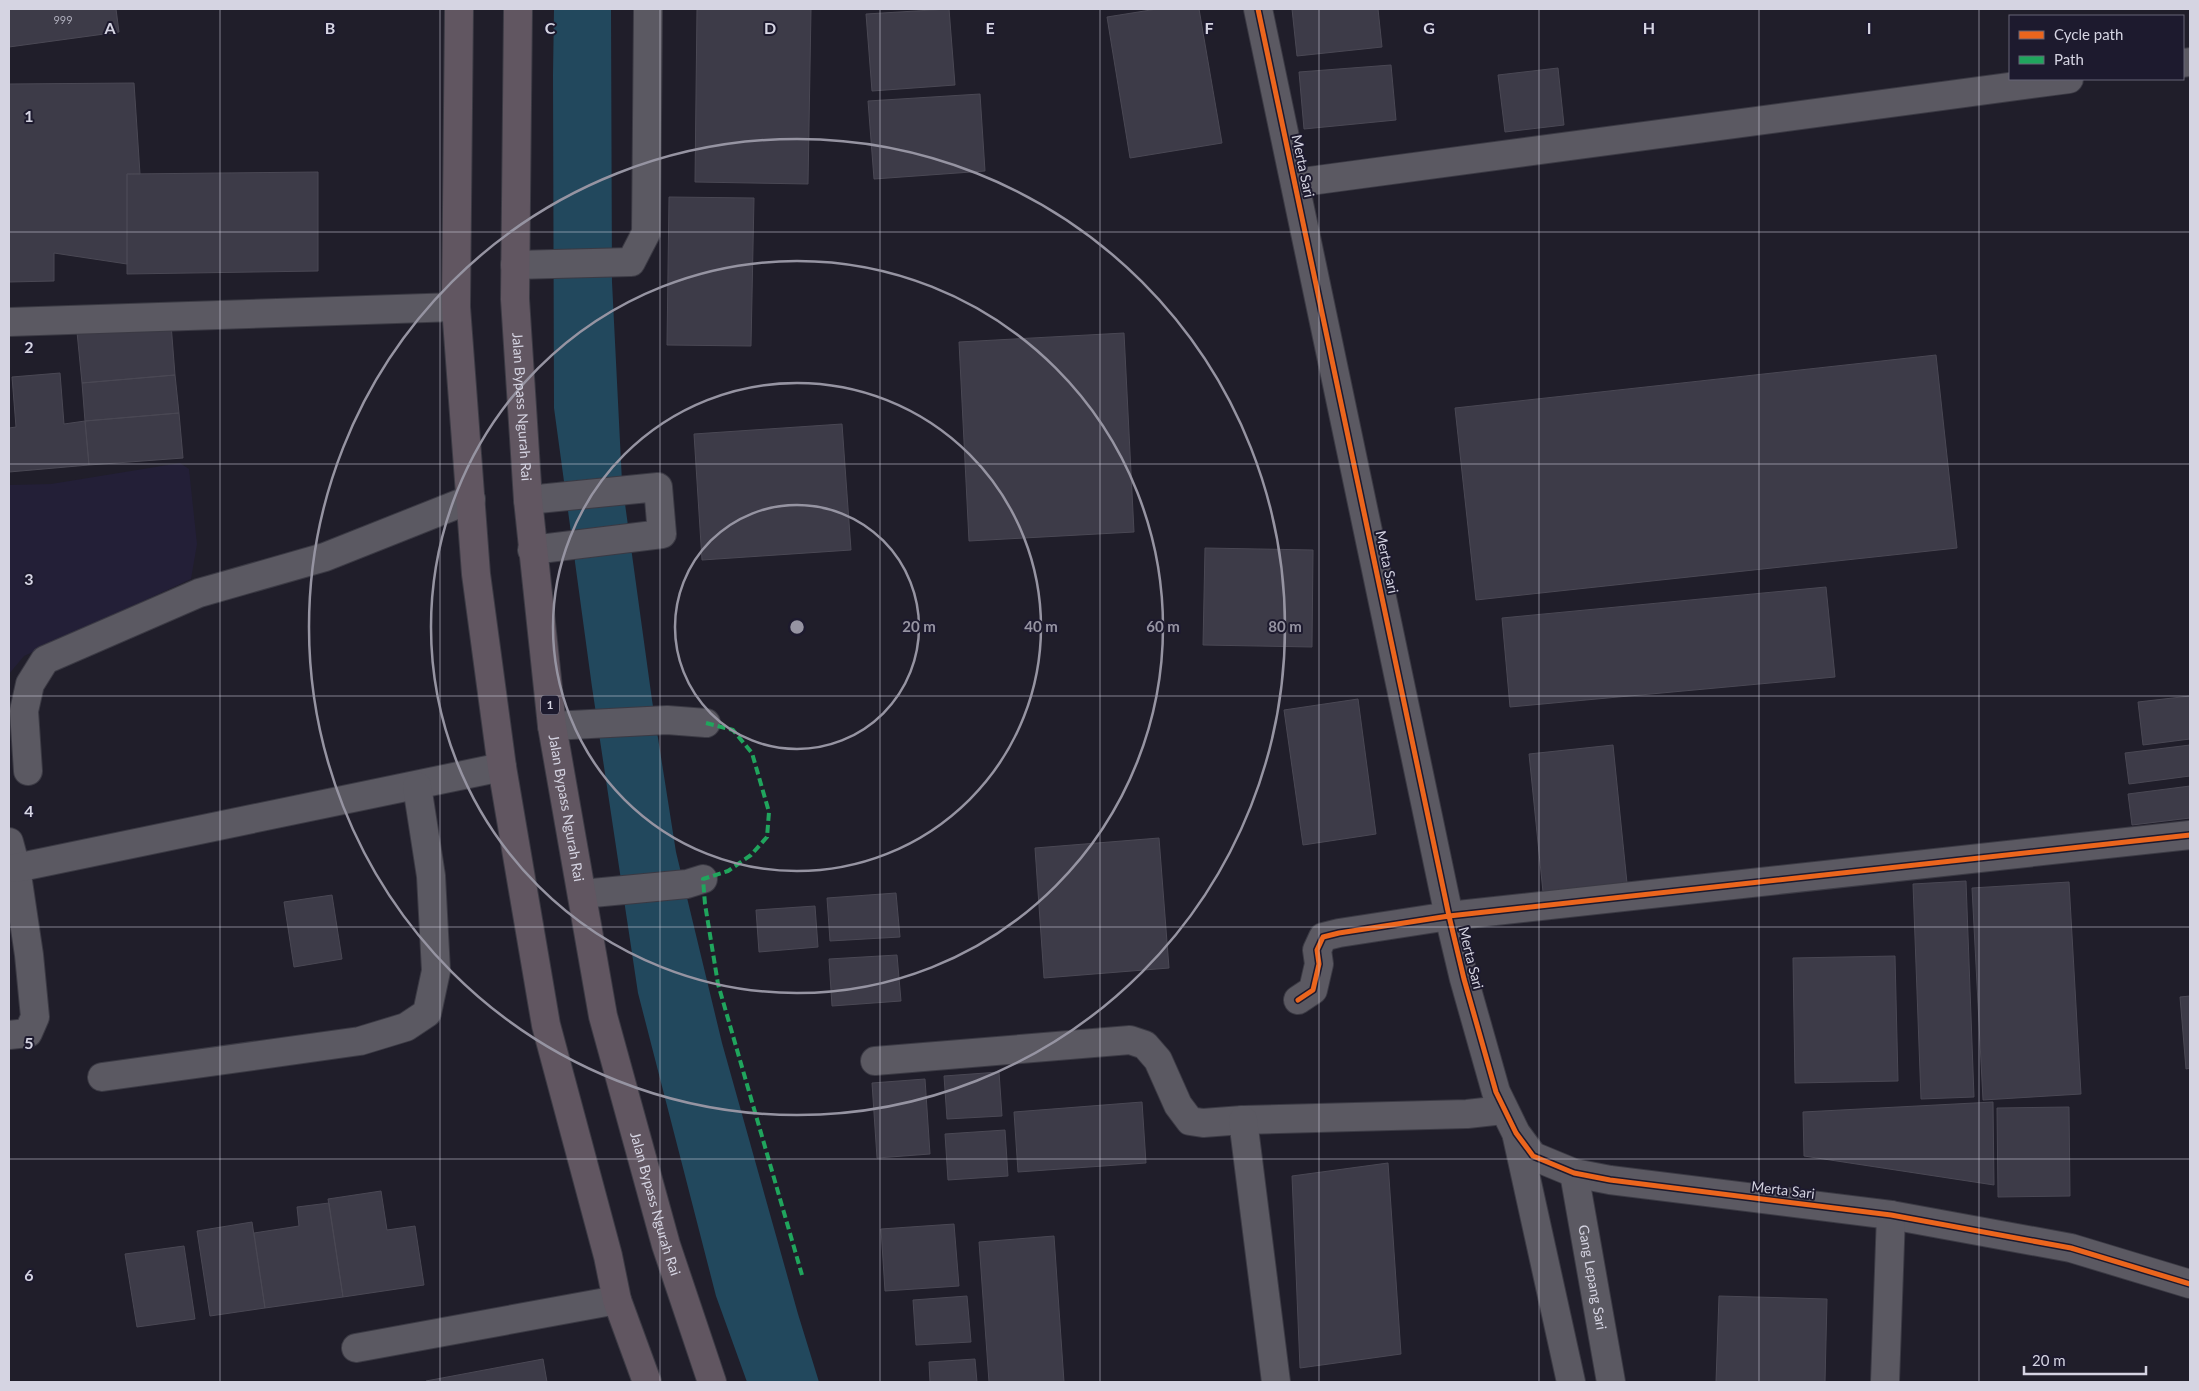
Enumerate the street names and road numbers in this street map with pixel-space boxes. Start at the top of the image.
street label: Merta Sari [1289,133,1318,199]
street label: Jalan Bypass Ngurah Rai [509,332,536,482]
street label: Merta Sari [1373,529,1402,595]
road number: 1 [541,696,559,714]
street label: Jalan Bypass Ngurah Rai [546,733,588,883]
street label: Merta Sari [1456,925,1487,991]
street label: Jalan Bypass Ngurah Rai [627,1130,685,1278]
street label: Merta Sari [1750,1177,1816,1202]
street label: Gang Lepang Sari [1575,1223,1611,1331]

